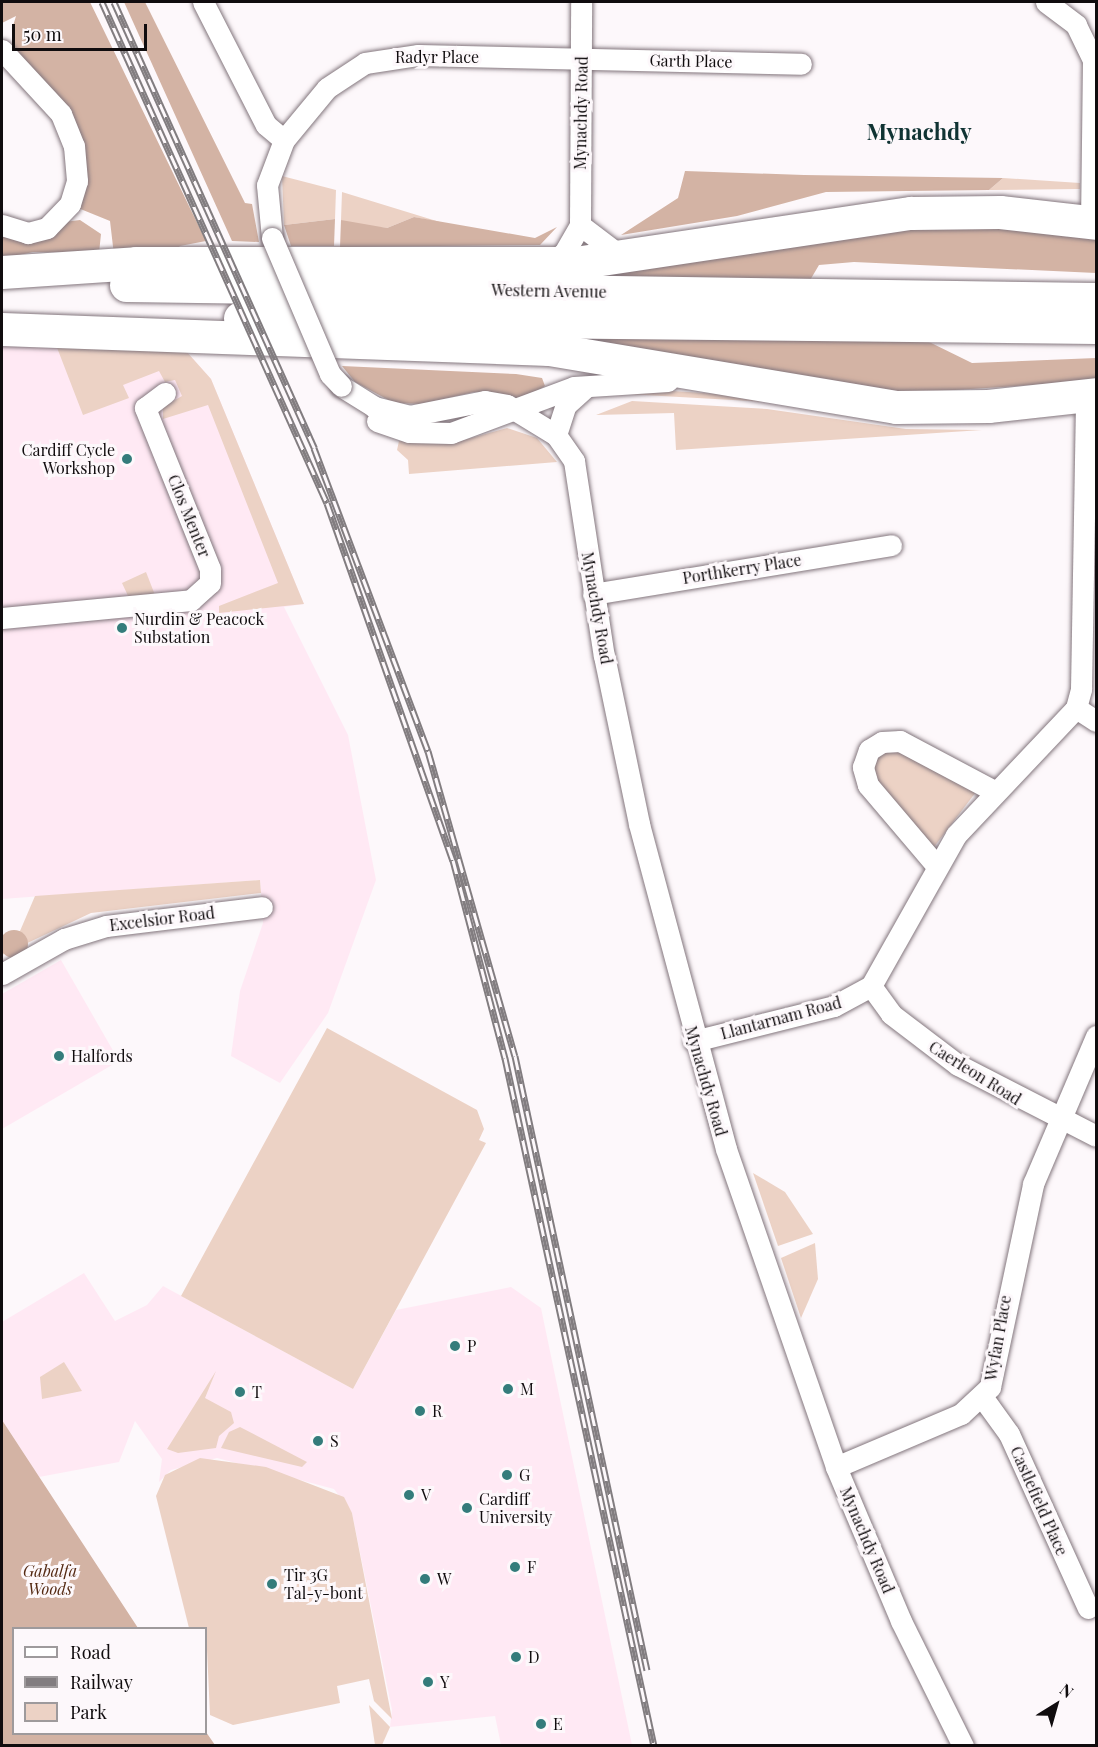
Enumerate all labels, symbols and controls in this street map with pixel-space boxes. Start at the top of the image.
scale bar [15,12,150,50]
text: 50 m [23,22,62,46]
street label: Radyr Place [395,47,479,67]
street label: Garth Place [649,51,733,71]
street label: Mynachdy Road [570,56,592,170]
district label: Mynachdy [866,119,972,145]
street label: Western Avenue [491,280,607,302]
place label: Cardiff Cycle Workshop [22,440,115,478]
marker: Cardiff Cycle Workshop [120,452,134,466]
street label: Clos Menter [164,472,214,560]
street label: Mynachdy Road [578,550,616,666]
street label: Porthkerry Place [681,550,803,588]
place label: Nurdin & Peacock Substation [134,609,264,647]
marker: Nurdin & Peacock Substation [115,621,129,635]
street label: Excelsior Road [108,903,216,935]
street label: Llantarnam Road [718,993,844,1043]
street label: Mynachdy Road [681,1023,731,1139]
street label: Caerleon Road [925,1037,1025,1109]
place label: Halfords [71,1046,133,1066]
marker: Halfords [52,1049,66,1063]
street label: Wyfan Place [981,1294,1015,1382]
place label: P [467,1336,476,1356]
marker: P [448,1339,462,1353]
place label: M [520,1379,534,1399]
place label: T [252,1382,262,1402]
marker: M [501,1382,515,1396]
marker: T [233,1385,247,1399]
place label: R [432,1401,442,1421]
marker: R [413,1404,427,1418]
place label: S [330,1431,339,1451]
marker: S [311,1434,325,1448]
street label: Castlefield Place [1006,1443,1072,1559]
place label: G [519,1465,530,1485]
marker: G [500,1468,514,1482]
street label: Mynachdy Road [836,1484,898,1596]
place label: V [421,1485,431,1505]
marker: V [402,1488,416,1502]
place label: Cardiff University [479,1489,552,1527]
marker: Cardiff University [460,1501,474,1515]
place label: F [527,1557,536,1577]
marker: F [508,1560,522,1574]
park label: Gabalfa Woods [23,1561,77,1599]
place label: Tir 3G Tal-y-bont [284,1565,363,1603]
place label: W [437,1569,451,1589]
marker: W [418,1572,432,1586]
marker: Tir 3G Tal-y-bont [265,1577,279,1591]
legend [12,1627,207,1735]
text: Road [70,1640,111,1664]
place label: D [528,1647,540,1667]
marker: D [509,1650,523,1664]
text: Railway [70,1670,133,1694]
place label: Y [440,1672,449,1692]
marker: Y [421,1675,435,1689]
north arrow [1026,1675,1086,1735]
text: N [1056,1678,1078,1702]
text: Park [70,1700,107,1724]
place label: E [553,1714,563,1734]
marker: E [534,1717,548,1731]

